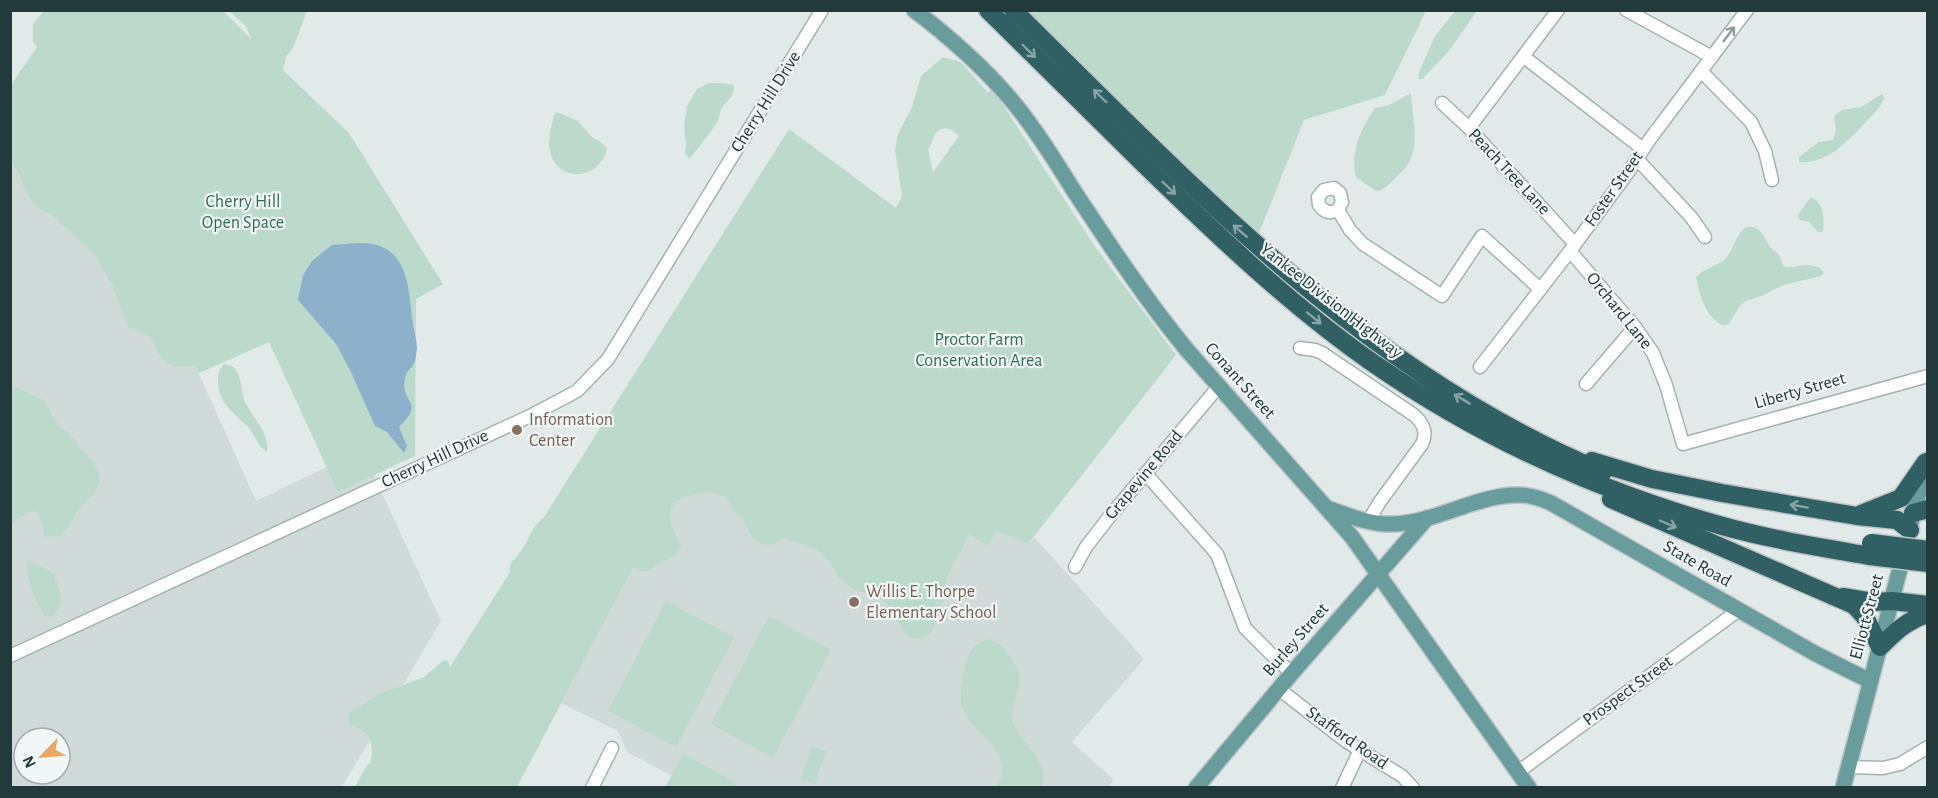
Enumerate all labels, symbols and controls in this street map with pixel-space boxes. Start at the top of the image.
one-way arrow [1723,26,1736,42]
one-way arrow [1022,44,1037,59]
street label: Cherry Hill Drive [728,48,804,156]
one-way arrow [1092,88,1107,103]
street label: Peach Tree Lane [1465,125,1553,219]
street label: Foster Street [1582,148,1647,230]
one-way arrow [1161,181,1176,195]
park label: Cherry Hill Open Space [202,193,284,232]
one-way arrow [1233,224,1248,238]
street label: Yankee Division Highway [1256,240,1406,362]
street label: Orchard Lane [1583,269,1655,353]
one-way arrow [1306,311,1322,324]
park label: Proctor Farm Conservation Area [915,331,1043,370]
street label: Conant Street [1201,340,1279,423]
street label: Liberty Street [1752,369,1848,413]
one-way arrow [1454,393,1471,405]
place label: Information Center [529,411,613,450]
marker: Information Center [510,423,524,437]
street label: Cherry Hill Drive [379,426,491,492]
street label: Grapevine Road [1102,427,1186,523]
one-way arrow [1790,500,1810,511]
one-way arrow [1659,519,1677,530]
street label: State Road [1660,537,1734,591]
street label: Elliott Street [1847,572,1887,662]
place label: Willis E. Thorpe Elementary School [866,583,997,622]
marker: Willis E. Thorpe Elementary School [847,595,861,609]
street label: Burley Street [1260,600,1333,680]
street label: Prospect Street [1580,652,1676,729]
street label: Stafford Road [1303,703,1391,773]
north arrow [12,726,72,786]
text: N [20,753,39,770]

